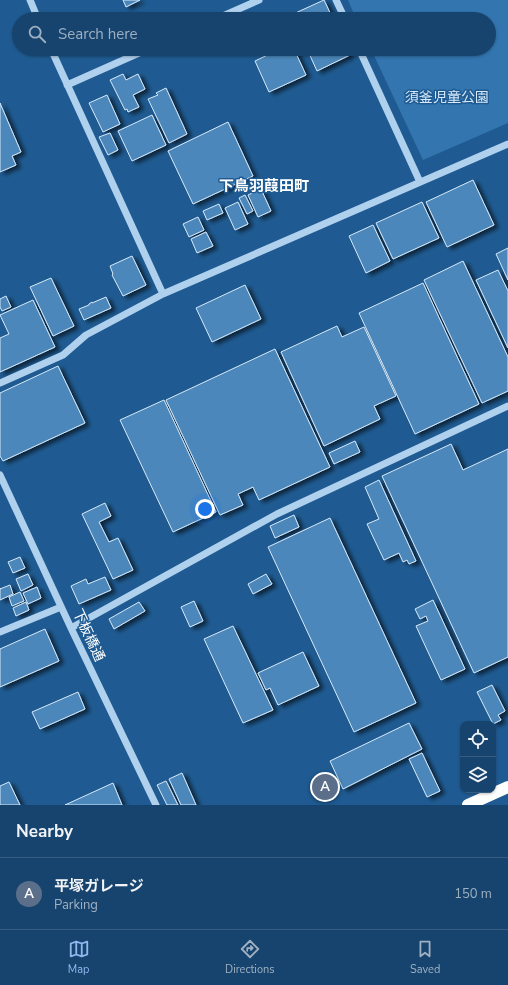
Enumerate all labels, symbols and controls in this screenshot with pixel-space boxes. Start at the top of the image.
search box [12,12,496,56]
icon: search [26,23,48,45]
text: Search here [58,24,138,44]
park label: 須釜児童公園 [405,88,489,107]
district label: 下鳥羽葭田町 [219,176,309,196]
your location [195,499,215,519]
street label: 下板橋通 [68,606,109,665]
map controls [460,721,496,793]
button: locate [460,721,496,757]
button: layers [460,757,496,793]
pin: A [312,772,338,802]
text: Nearby [16,820,73,843]
text: 平塚ガレージ [54,876,144,896]
text: A [24,885,34,903]
text: 150 m [454,885,492,903]
text: Parking [54,896,98,914]
tab: Map [68,938,90,977]
tab: Directions [225,938,275,977]
tab: Saved [410,938,440,977]

